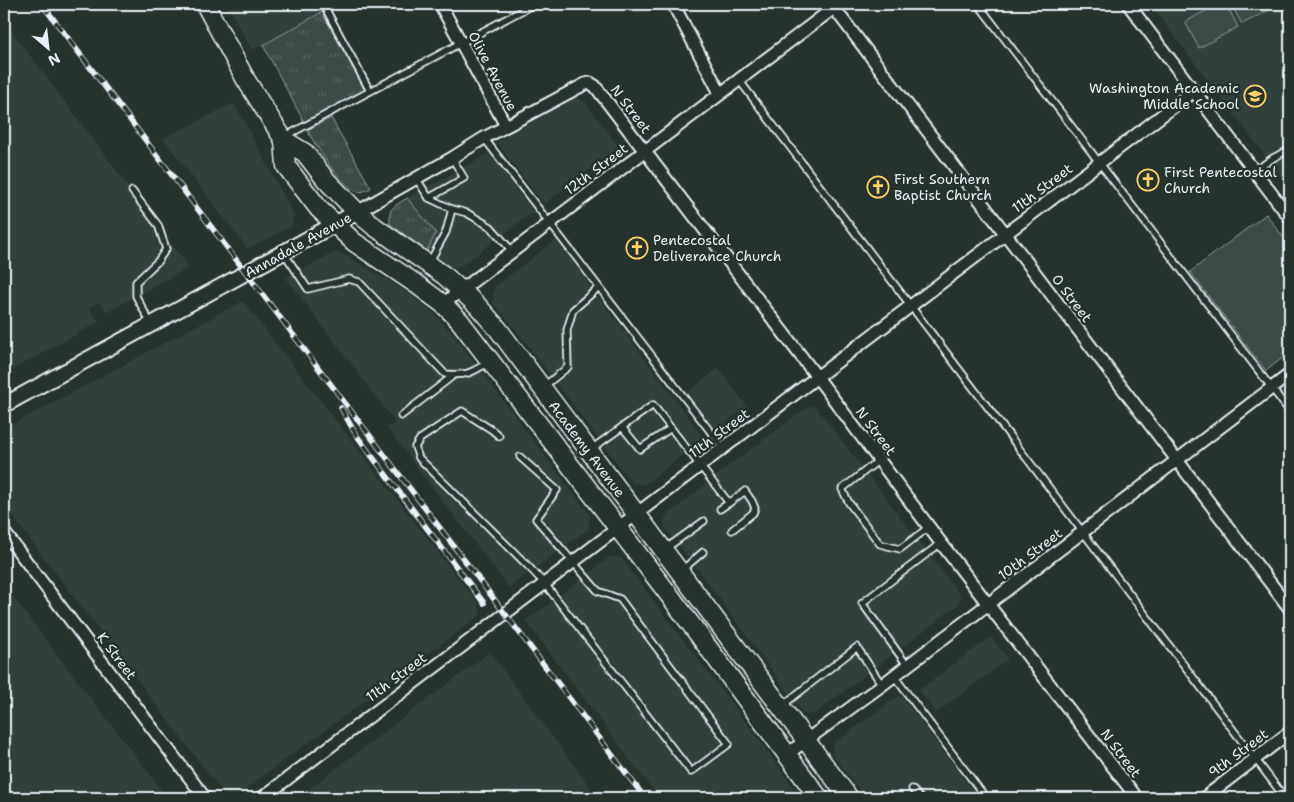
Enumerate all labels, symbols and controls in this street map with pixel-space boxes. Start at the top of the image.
north arrow [22,22,72,72]
street label: Olive Avenue [464,28,522,114]
text: N [45,49,63,70]
place label: Washington Academic Middle School [1089,79,1240,113]
street label: N Street [607,81,655,137]
school or university icon: Washington Academic Middle School [1243,84,1267,108]
street label: 12th Street [561,139,631,199]
street label: 11th Street [1008,159,1076,217]
place label: First Pentecostal Church [1164,163,1277,197]
church icon: First Pentecostal Church [1136,168,1160,192]
place label: First Southern Baptist Church [894,170,992,204]
church icon: First Southern Baptist Church [866,175,890,199]
street label: Annadale Avenue [241,208,355,282]
place label: Pentecostal Deliverance Church [653,231,781,265]
church icon: Pentecostal Deliverance Church [625,236,649,260]
street label: O Street [1048,270,1096,326]
street label: Academy Avenue [545,397,629,501]
street label: N Street [852,403,900,459]
street label: 11th Street [685,404,753,462]
street label: 10th Street [994,524,1066,584]
street label: K Street [93,629,141,683]
street label: 11th Street [362,648,430,706]
street label: N Street [1097,725,1145,781]
street label: 9th Street [1205,725,1271,781]

